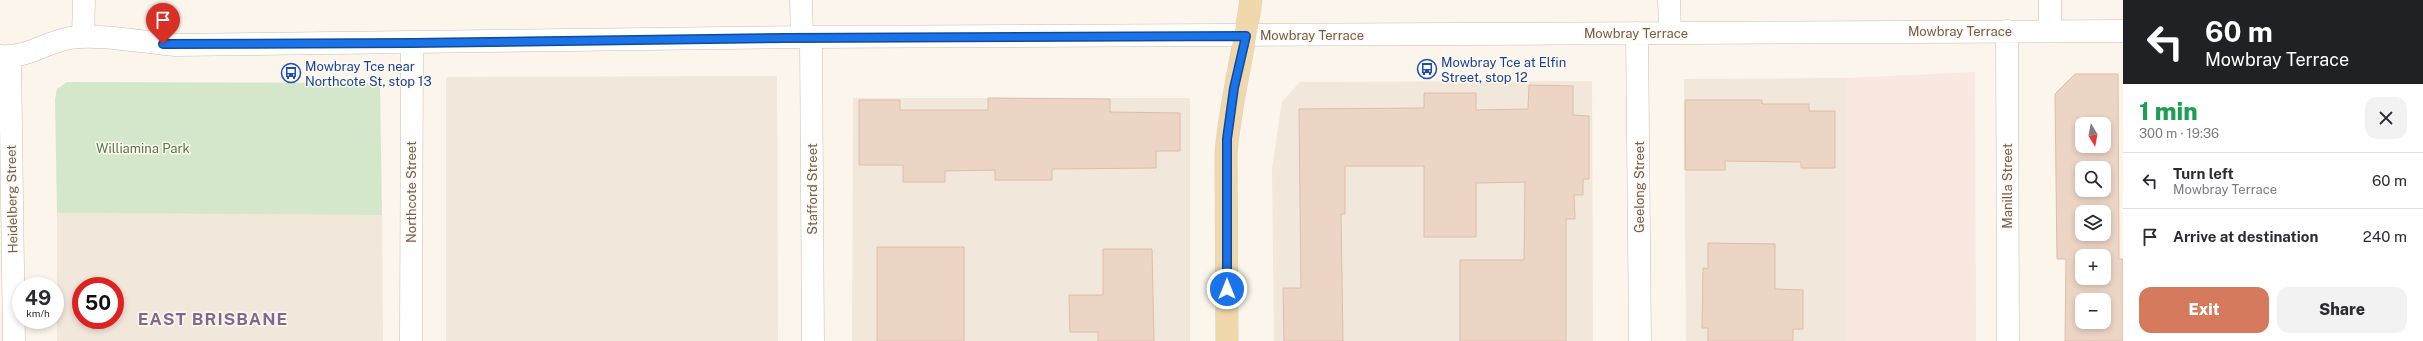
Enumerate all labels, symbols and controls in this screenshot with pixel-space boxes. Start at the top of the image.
pin [146,3,180,44]
icon: arrive [152,9,174,31]
text: 60 m [2205,15,2273,48]
icon: left [2139,16,2191,68]
street label: Mowbray Terrace [1908,24,2012,39]
street label: Mowbray Terrace [1584,26,1688,41]
street label: Mowbray Terrace [1260,28,1364,43]
text: Mowbray Terrace [2205,49,2349,70]
place label: Mowbray Tce at Elfin Street, stop 12 [1441,55,1566,85]
bus stop icon: Mowbray Tce at Elfin Street, stop 12 [1416,58,1438,80]
place label: Mowbray Tce near Northcote St, stop 13 [305,59,432,89]
bus stop icon: Mowbray Tce near Northcote St, stop 13 [280,62,302,84]
text: 1 min [2139,97,2198,125]
button: close [2365,97,2407,139]
north arrow [2075,117,2111,153]
map controls [2075,117,2111,329]
text: 300 m · 19:36 [2139,126,2219,141]
park label: Williamina Park [96,141,190,156]
street label: Northcote Street [404,141,419,243]
street label: Geelong Street [1632,141,1647,233]
street label: Stafford Street [805,143,820,235]
street label: Manilla Street [2000,143,2015,229]
street label: Heidelberg Street [4,145,20,253]
button: search [2075,161,2111,197]
text: Turn left [2173,165,2234,182]
icon: left [2139,170,2161,192]
text: 60 m [2372,172,2407,189]
text: Mowbray Terrace [2173,182,2277,197]
button: layers [2075,205,2111,241]
icon: arrive [2139,226,2161,248]
text: Arrive at destination [2173,228,2318,245]
text: 240 m [2363,228,2407,245]
button: + [2075,249,2111,285]
position arrow [1206,268,1248,310]
speed limit sign: 50 [72,277,124,329]
text: 49 [25,286,51,310]
button: Exit [2139,287,2269,333]
button: Share [2277,287,2407,333]
button: − [2075,293,2111,329]
text: km/h [26,307,50,319]
district label: EAST BRISBANE [138,309,288,329]

